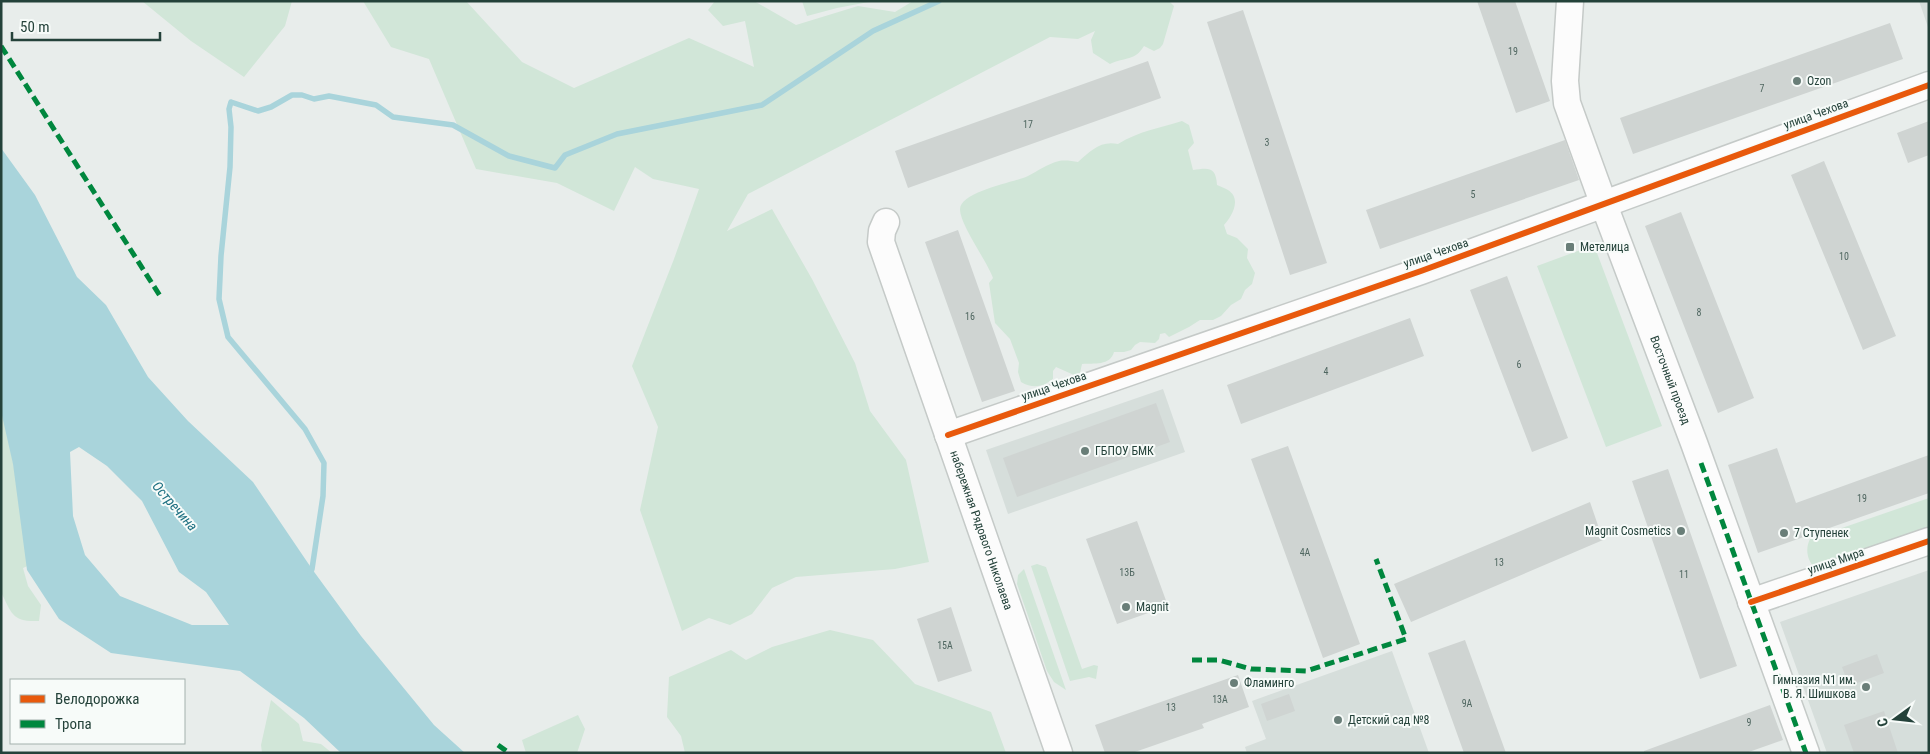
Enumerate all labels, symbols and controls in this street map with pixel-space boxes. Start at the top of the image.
scale bar [12,10,160,42]
text: 50 m [20,18,50,36]
house number: 19 [1508,46,1518,57]
place label: Ozon [1807,74,1831,88]
marker: Ozon [1791,75,1803,87]
house number: 7 [1760,83,1765,94]
street label: улица Чехова [1782,96,1850,132]
house number: 17 [1023,119,1033,130]
house number: 3 [1265,137,1270,148]
house number: 5 [1471,189,1476,200]
street label: улица Чехова [1402,235,1470,271]
place label: Метелица [1580,240,1629,254]
marker: Метелица [1564,241,1576,253]
house number: 10 [1839,251,1849,262]
house number: 8 [1697,307,1702,318]
house number: 16 [965,311,975,322]
street label: Восточный проезд [1647,334,1694,427]
house number: 6 [1517,359,1522,370]
house number: 4 [1324,366,1329,377]
street label: улица Чехова [1020,368,1088,404]
place label: ГБПОУ БМК [1095,444,1154,458]
marker: ГБПОУ БМК [1079,445,1091,457]
street label: набережная Рядового Николаева [947,449,1016,612]
water label: Остречина [149,478,201,534]
house number: 19 [1857,493,1867,504]
place label: Magnit Cosmetics [1585,524,1671,538]
marker: Magnit Cosmetics [1675,525,1687,537]
place label: 7 Ступенек [1794,526,1849,540]
marker: 7 Ступенек [1778,527,1790,539]
street label: улица Мира [1806,545,1866,577]
house number: 4А [1300,547,1311,558]
house number: 13 [1494,557,1504,568]
house number: 13Б [1119,567,1135,578]
house number: 11 [1679,569,1689,580]
place label: Magnit [1136,600,1169,614]
marker: Magnit [1120,601,1132,613]
house number: 15А [937,640,953,651]
place label: Гимназия N1 им. В. Я. Шишкова [1772,673,1856,701]
place label: Фламинго [1244,676,1294,690]
marker: Фламинго [1228,677,1240,689]
legend [10,679,185,744]
marker: Гимназия N1 им. В. Я. Шишкова [1860,681,1872,693]
text: Велодорожка [55,690,140,708]
house number: 13А [1212,694,1228,705]
north arrow [1870,694,1920,744]
house number: 9А [1462,698,1473,709]
house number: 13 [1166,702,1176,713]
place label: Детский сад №8 [1348,713,1430,727]
marker: Детский сад №8 [1332,714,1344,726]
text: Тропа [55,715,92,733]
text: С [1874,716,1891,728]
house number: 9 [1747,717,1752,728]

